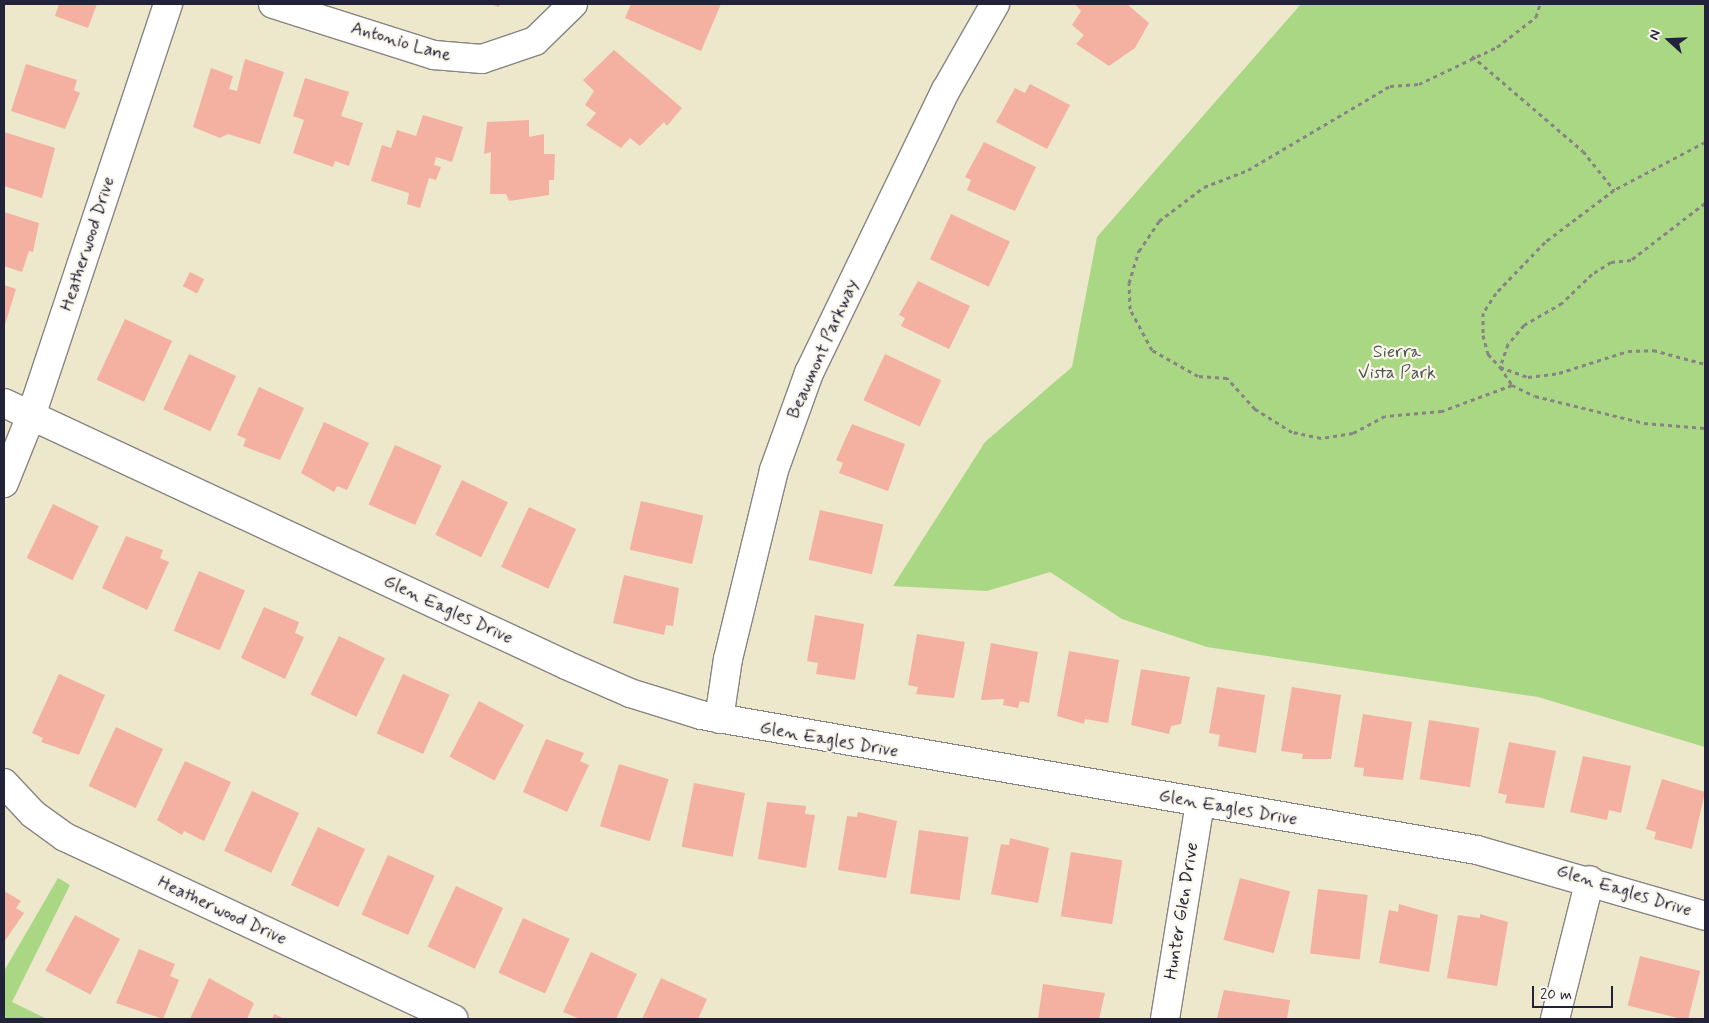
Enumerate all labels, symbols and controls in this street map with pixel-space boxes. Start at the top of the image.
north arrow [1644,15,1694,65]
street label: Antonio Lane [348,17,454,67]
text: N [1645,27,1665,42]
street label: Heatherwood Drive [56,174,120,314]
street label: Beaumont Parkway [783,276,863,422]
park label: Sierra Vista Park [1358,342,1436,384]
street label: Glen Eagles Drive [382,572,514,648]
street label: Glen Eagles Drive [760,718,898,762]
street label: Glen Eagles Drive [1159,786,1297,830]
street label: Hunter Glen Drive [1160,839,1204,983]
street label: Glen Eagles Drive [1556,861,1692,921]
street label: Heatherwood Drive [154,872,290,950]
scale bar [1534,976,1615,1008]
text: 20 m [1540,985,1572,1005]

